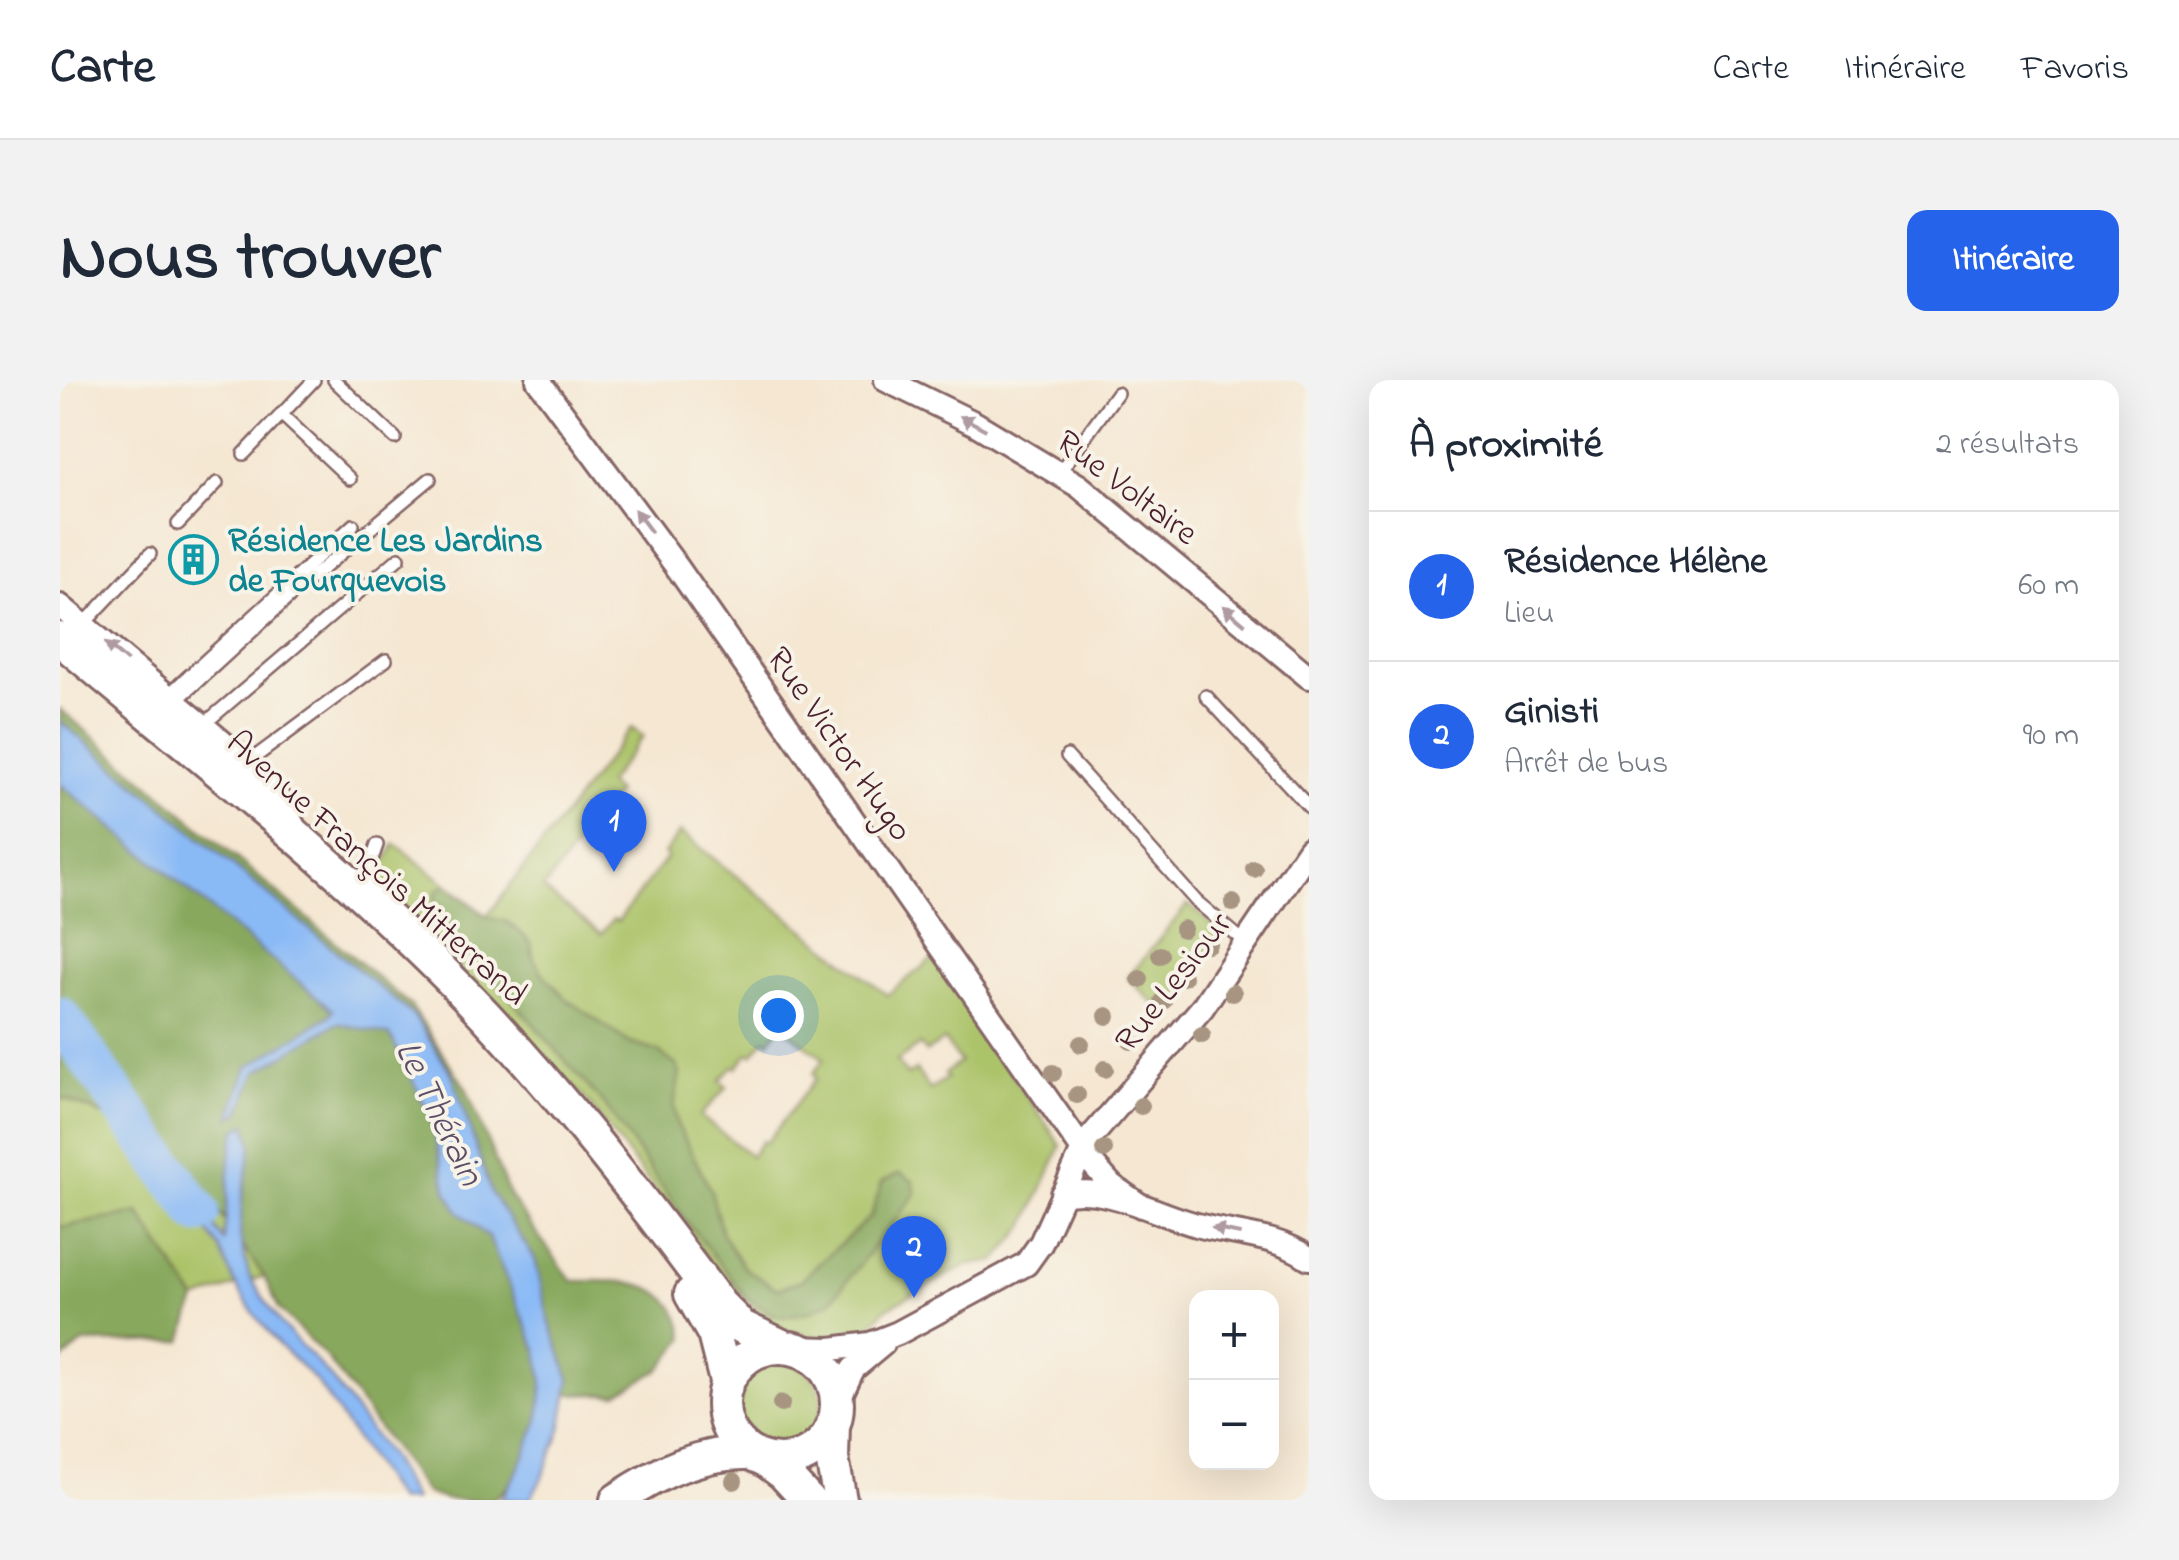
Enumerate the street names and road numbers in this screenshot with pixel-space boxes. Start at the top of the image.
street label: Rue Voltaire [1044,418,1208,560]
street label: Rue Victor Hugo [752,637,924,853]
street label: Avenue François Mitterrand [213,720,538,1019]
street label: Rue Lesiour [1104,902,1246,1064]

